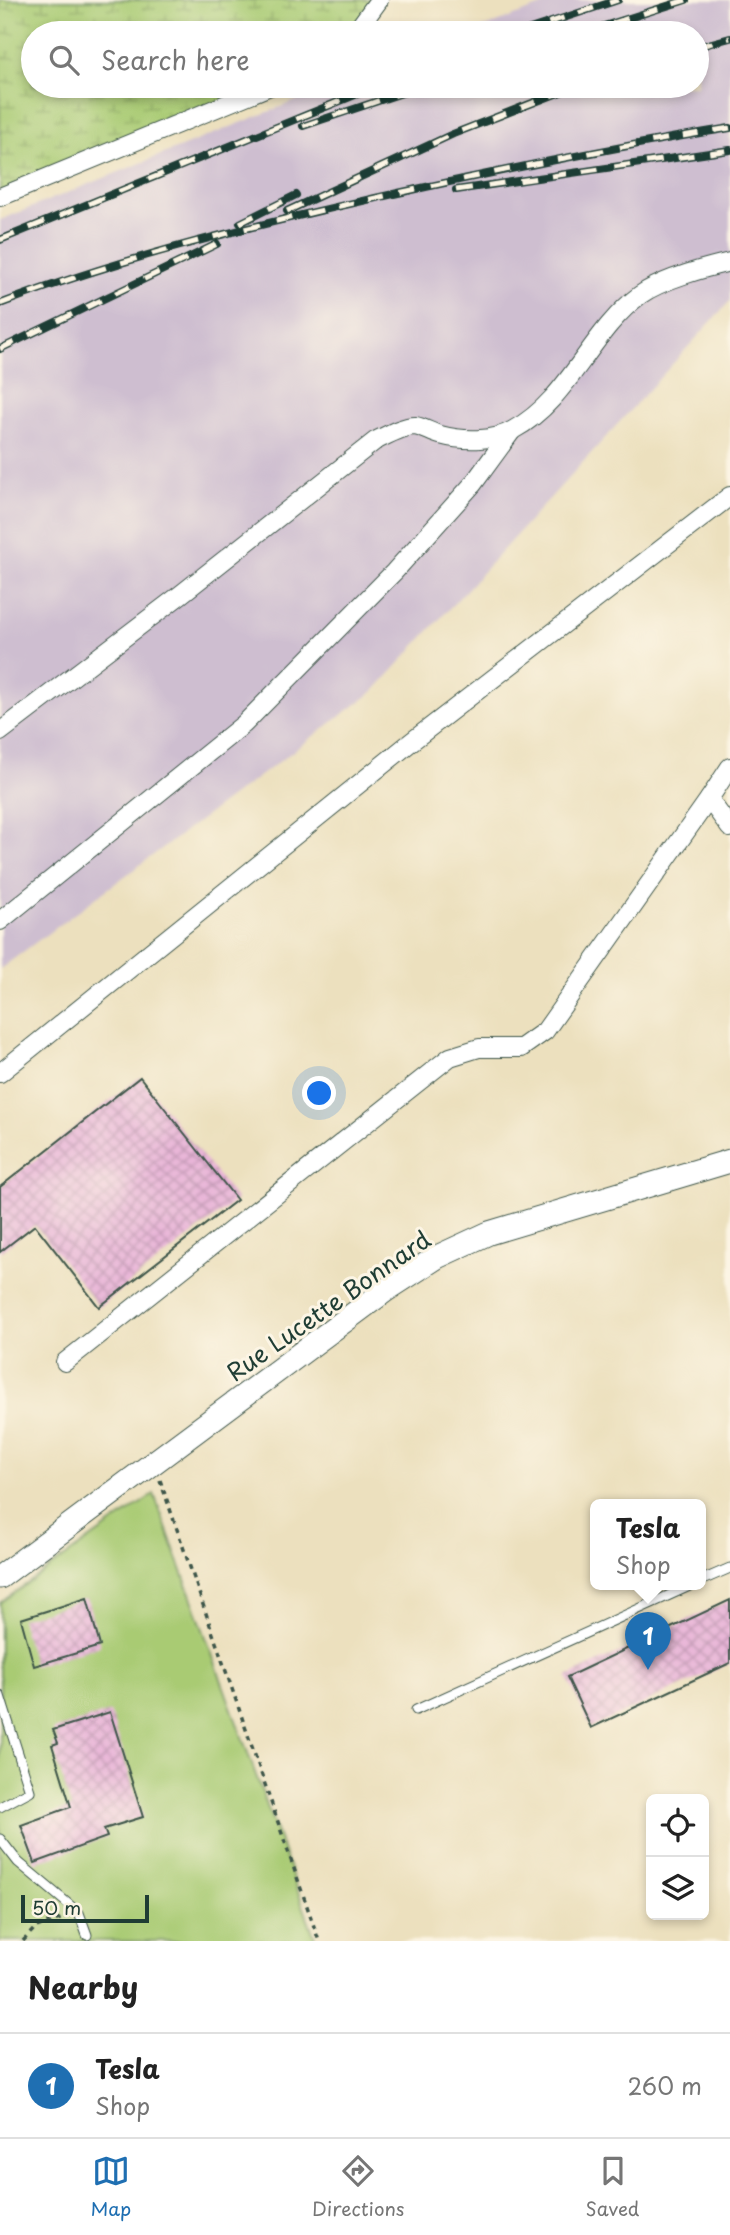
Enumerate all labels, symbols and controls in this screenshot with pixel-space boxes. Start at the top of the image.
search box [21,21,709,98]
text: Search here [101,40,250,79]
icon: search [45,41,83,79]
your location [302,1076,336,1110]
street label: Rue Lucette Bonnard [219,1221,438,1389]
popup [590,1499,706,1590]
text: Tesla [616,1508,680,1547]
text: Shop [616,1547,671,1582]
pin: 1 [625,1612,671,1670]
map controls [646,1794,709,1920]
button: locate [646,1794,709,1857]
button: layers [646,1857,709,1920]
scale bar [21,1892,149,1924]
text: 50 m [32,1893,81,1921]
text: Nearby [28,1964,138,2009]
text: Tesla [95,2049,160,2088]
text: 1 [46,2068,57,2103]
text: 260 m [627,2068,702,2103]
text: Shop [95,2088,150,2123]
tab: Map [91,2152,131,2222]
tab: Directions [312,2152,405,2222]
tab: Saved [586,2152,639,2222]

